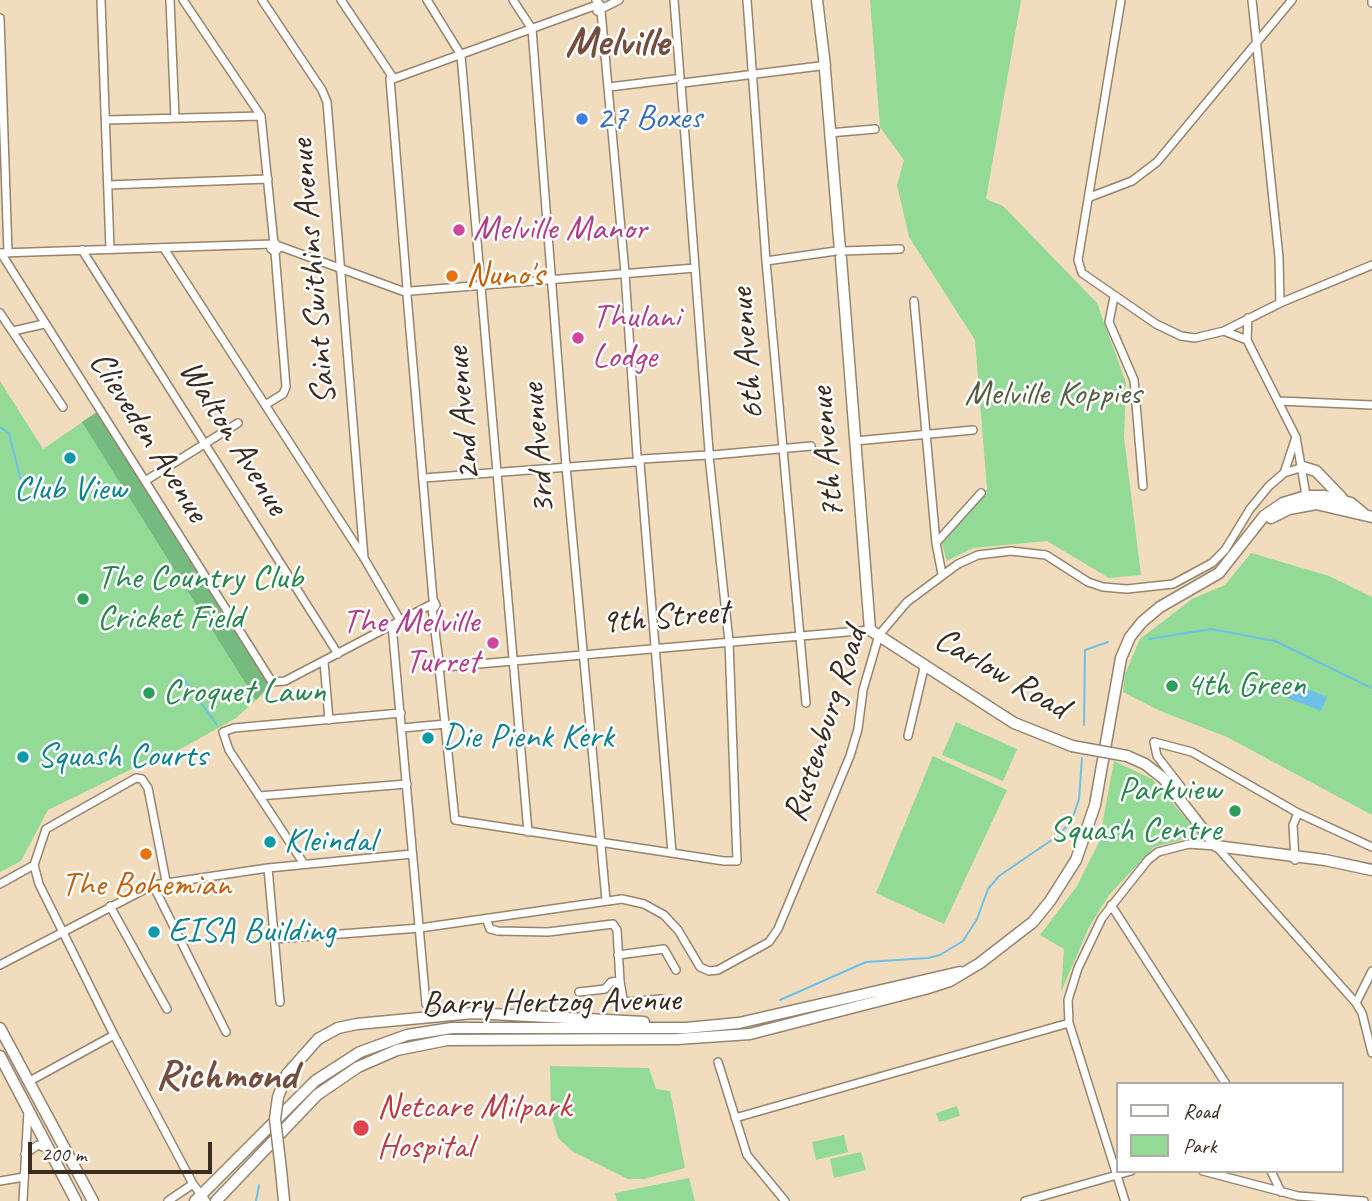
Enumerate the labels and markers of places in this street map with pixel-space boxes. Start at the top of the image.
place label: 27 Boxes [596,98,702,140]
marker: 27 Boxes [574,111,590,127]
place label: Melville Manor [473,209,647,251]
marker: Melville Manor [451,222,467,238]
place label: Nuno's [466,255,544,297]
marker: Nuno's [444,268,460,284]
place label: Thulani Lodge [592,297,680,379]
marker: Thulani Lodge [570,330,586,346]
marker: Club View [62,450,78,466]
place label: Club View [14,469,126,511]
place label: The Country Club Cricket Field [97,558,303,640]
marker: The Country Club Cricket Field [75,591,91,607]
place label: The Melville Turret [342,602,479,684]
marker: The Melville Turret [485,635,501,651]
place label: 4th Green [1186,665,1306,707]
place label: Croquet Lawn [163,672,326,714]
marker: 4th Green [1164,678,1180,694]
marker: Croquet Lawn [141,685,157,701]
place label: Die Pienk Kerk [442,717,613,759]
marker: Die Pienk Kerk [420,730,436,746]
place label: Squash Courts [37,736,207,778]
marker: Squash Courts [15,749,31,765]
place label: Parkview Squash Centre [1049,770,1221,852]
marker: Parkview Squash Centre [1227,803,1243,819]
place label: Kleindal [284,821,375,863]
marker: Kleindal [262,834,278,850]
marker: The Bohemian [138,846,154,862]
place label: The Bohemian [61,865,231,907]
place label: EISA Building [168,911,335,953]
marker: EISA Building [146,924,162,940]
place label: Netcare Milpark Hospital [377,1087,571,1169]
marker: Netcare Milpark Hospital [351,1118,371,1138]

